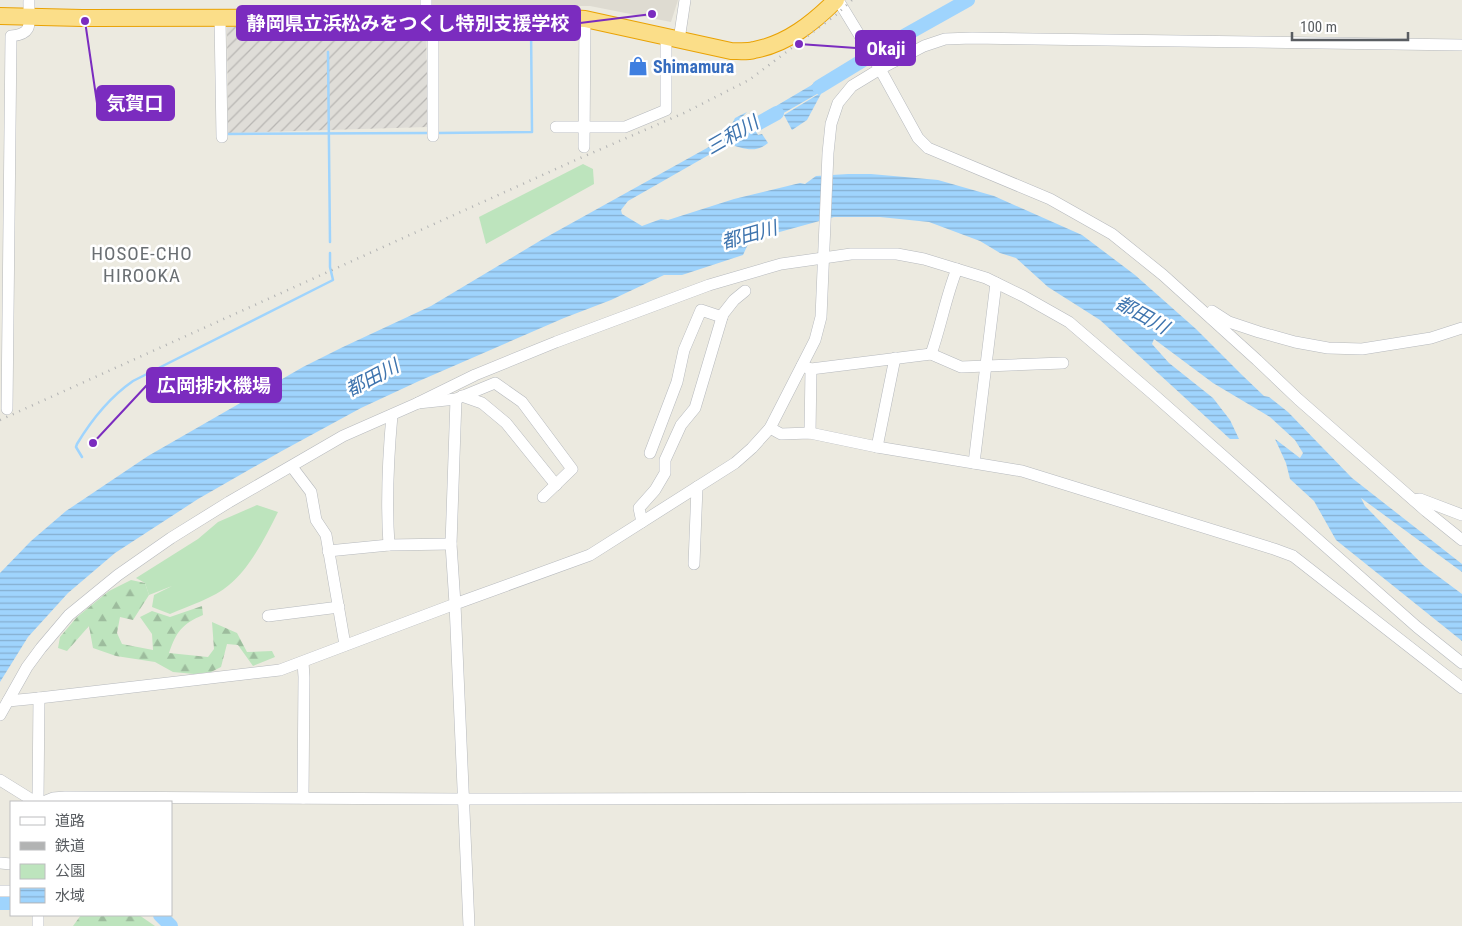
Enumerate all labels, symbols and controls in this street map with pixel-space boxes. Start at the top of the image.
callout: 静岡県立浜松みをつくし特別支援学校 [237,6,580,40]
scale bar [1292,10,1408,42]
text: 静岡県立浜松みをつくし特別支援学校 [246,12,570,35]
text: 100 m [1300,18,1337,36]
callout: Okaji [856,31,915,65]
text: Okaji [867,37,905,60]
shop icon: Shimamura [627,55,649,77]
place label: Shimamura [653,56,734,77]
callout: 気賀口 [97,86,174,120]
text: 気賀口 [106,92,164,115]
water label: 三和川 [702,110,764,159]
water label: 都田川 [718,216,781,254]
district label: HOSOE-CHO HIROOKA [91,242,193,287]
water label: 都田川 [1111,291,1174,340]
water label: 都田川 [341,354,404,402]
callout: 広岡排水機場 [147,368,281,402]
text: 広岡排水機場 [157,374,271,397]
legend [10,801,172,916]
text: 道路 [55,812,85,830]
text: 鉄道 [55,837,85,855]
text: 公園 [55,862,85,880]
text: 水域 [55,887,85,905]

